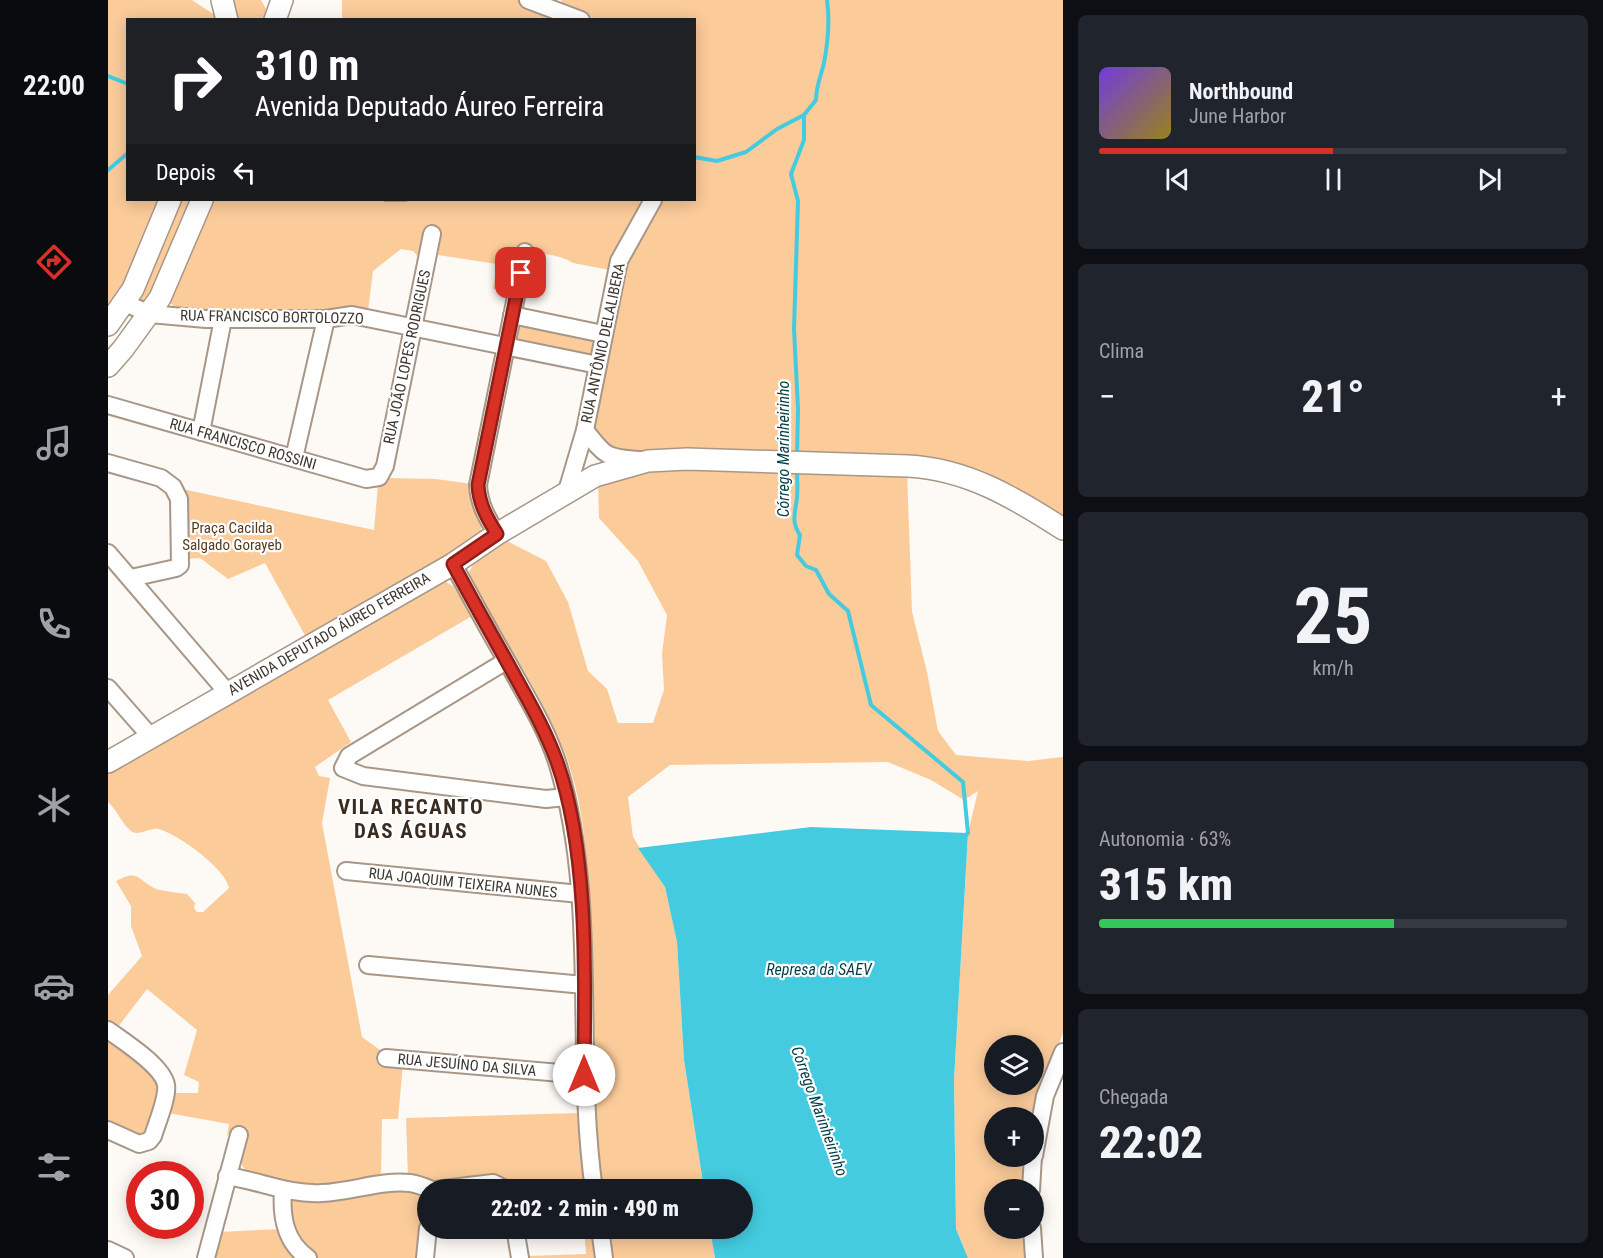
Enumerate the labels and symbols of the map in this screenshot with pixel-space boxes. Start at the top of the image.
pin [495,247,546,298]
street label: RUA ANTÔNIO DELALIBERA [577,261,629,425]
street label: RUA JOÃO LOPES RODRIGUES [380,268,434,446]
street label: RUA FRANCISCO BORTOLOZZO [180,306,364,328]
water label: Córrego Marinheirinho [774,380,793,517]
street label: RUA FRANCISCO ROSSINI [168,414,318,474]
park label: Praça Cacilda Salgado Gorayeb [182,519,282,554]
street label: AVENIDA DEPUTADO ÁUREO FERREIRA [225,568,434,699]
district label: VILA RECANTO DAS ÁGUAS [338,795,484,843]
street label: RUA JOAQUIM TEIXEIRA NUNES [368,864,558,902]
water label: Represa da SAEV [766,960,873,979]
position arrow [552,1043,616,1107]
water label: Córrego Marinheirinho [787,1044,852,1179]
street label: RUA JESUÍNO DA SILVA [397,1050,537,1080]
speed limit sign: 30 [126,1161,204,1239]

